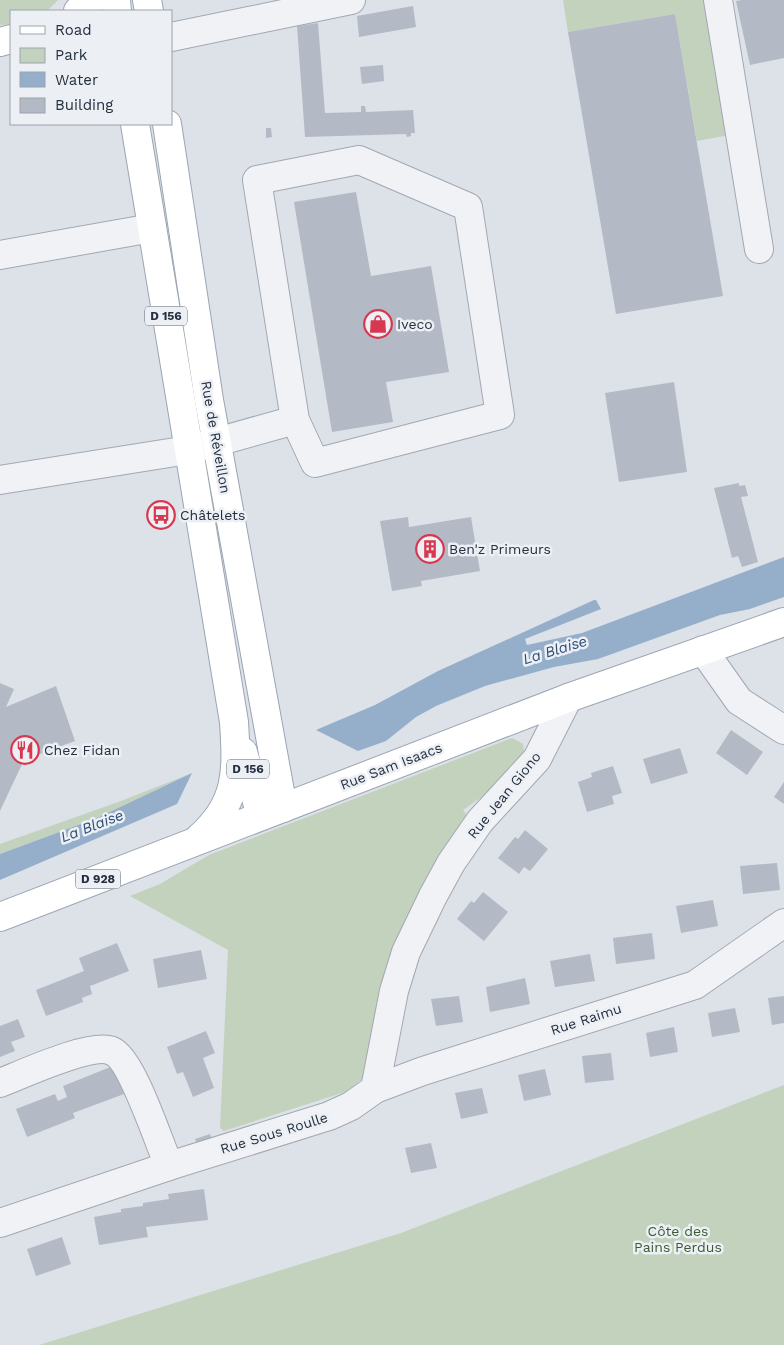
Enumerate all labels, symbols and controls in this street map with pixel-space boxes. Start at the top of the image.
legend [10,10,172,125]
text: Road [55,21,92,39]
text: Park [55,46,88,64]
text: Water [55,71,98,89]
text: Building [55,96,113,114]
road number: D 156 [145,306,187,326]
shop icon: Iveco [363,309,393,339]
place label: Iveco [397,316,433,332]
street label: Rue de Réveillon [198,379,234,495]
bus stop icon: Châtelets [146,500,176,530]
place label: Châtelets [180,507,245,523]
building icon: Ben'z Primeurs [415,534,445,564]
place label: Ben'z Primeurs [449,541,551,557]
water label: La Blaise [521,632,589,668]
restaurant icon: Chez Fidan [10,735,40,765]
street label: Rue Sam Isaacs [338,739,444,793]
place label: Chez Fidan [44,742,120,758]
street label: Rue Jean Giono [464,748,544,842]
road number: D 156 [227,760,269,779]
water label: La Blaise [58,806,126,846]
road number: D 928 [76,870,120,889]
street label: Rue Raimu [549,1000,623,1038]
street label: Rue Sous Roulle [218,1109,330,1157]
park label: Côte des Pains Perdus [634,1223,722,1255]

